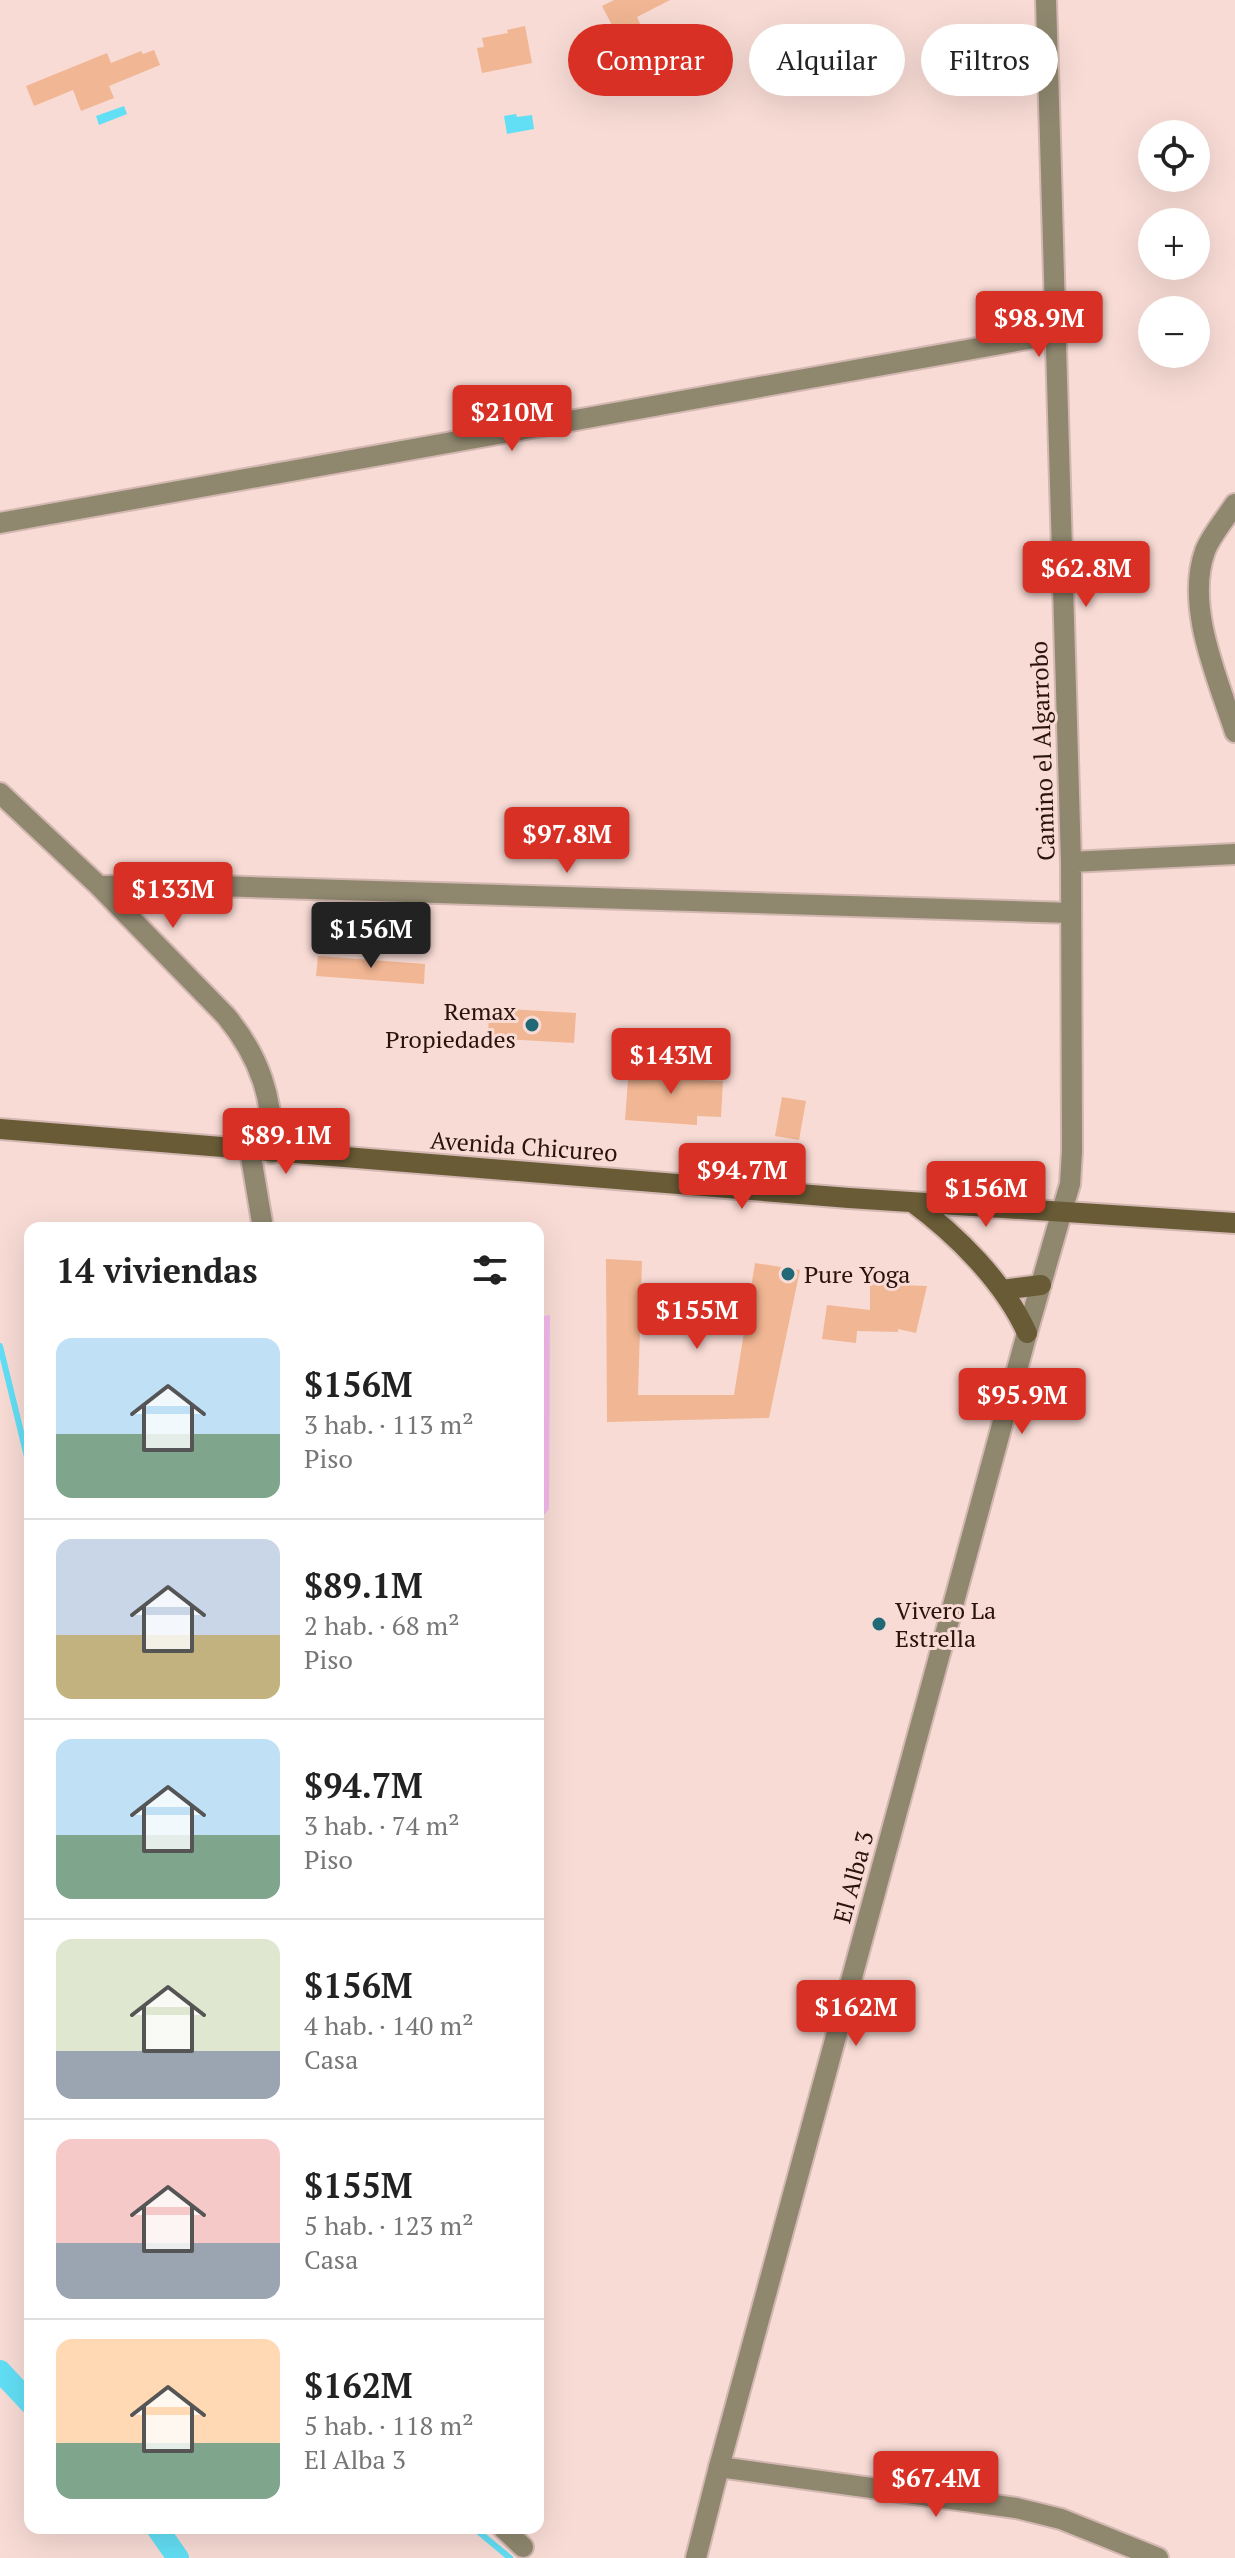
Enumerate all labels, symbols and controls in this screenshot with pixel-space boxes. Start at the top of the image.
chip: Comprar [568,24,733,96]
chip: Alquilar [749,24,905,96]
chip: Filtros [921,24,1058,96]
map controls [1138,120,1210,368]
button: locate [1138,120,1210,192]
button: + [1138,208,1210,280]
pin: $98.9M [974,291,1104,359]
button: − [1138,296,1210,368]
text: $98.9M [994,300,1084,334]
pin: $210M [456,385,568,453]
text: $210M [471,394,553,428]
pin: $62.8M [1021,541,1151,609]
text: $62.8M [1041,550,1131,584]
street label: Camino el Algarrobo [1022,641,1062,861]
pin: $97.8M [502,807,632,875]
text: $97.8M [522,816,612,850]
pin: $133M [117,862,229,930]
text: $133M [132,871,214,905]
pin: $156M [315,902,427,970]
text: $156M [330,911,412,945]
place label: Remax Propiedades [385,995,517,1055]
marker: Remax Propiedades [523,1016,541,1034]
pin: $143M [615,1028,727,1096]
text: $143M [630,1037,712,1071]
pin: $89.1M [221,1108,351,1176]
text: $89.1M [241,1117,331,1151]
street label: Avenida Chicureo [429,1123,619,1169]
pin: $94.7M [677,1143,807,1211]
text: $94.7M [697,1152,787,1186]
pin: $156M [930,1161,1042,1229]
text: $156M [945,1170,1027,1204]
text: 14 viviendas [56,1248,258,1293]
icon: filters [468,1248,512,1292]
place label: Pure Yoga [804,1258,910,1290]
marker: Pure Yoga [779,1265,797,1283]
pin: $155M [641,1283,753,1351]
text: $155M [656,1292,738,1326]
text: $156M [304,1362,412,1407]
pin: $95.9M [957,1368,1087,1436]
icon: home [120,1370,216,1466]
text: $95.9M [977,1377,1067,1411]
text: 3 hab. · 113 m² [304,1407,473,1441]
text: Piso [304,1441,353,1475]
text: $89.1M [304,1563,423,1608]
icon: home [120,1571,216,1667]
place label: Vivero La Estrella [895,1594,996,1654]
text: 2 hab. · 68 m² [304,1608,460,1642]
marker: Vivero La Estrella [870,1615,888,1633]
text: Piso [304,1642,353,1676]
text: $94.7M [304,1763,423,1808]
icon: home [120,1771,216,1867]
text: 3 hab. · 74 m² [304,1808,460,1842]
street label: El Alba 3 [825,1827,881,1927]
text: Piso [304,1842,353,1876]
text: $156M [304,1963,412,2008]
icon: home [120,1971,216,2067]
pin: $162M [800,1980,912,2048]
text: $162M [815,1989,897,2023]
text: 4 hab. · 140 m² [304,2008,473,2042]
text: Casa [304,2042,358,2076]
text: $155M [304,2163,412,2208]
icon: home [120,2171,216,2267]
text: 5 hab. · 123 m² [304,2208,473,2242]
text: Casa [304,2242,358,2276]
text: $162M [304,2363,412,2408]
icon: home [120,2371,216,2467]
text: 5 hab. · 118 m² [304,2408,473,2442]
text: El Alba 3 [304,2442,406,2476]
pin: $67.4M [871,2451,1001,2519]
text: $67.4M [891,2460,981,2494]

